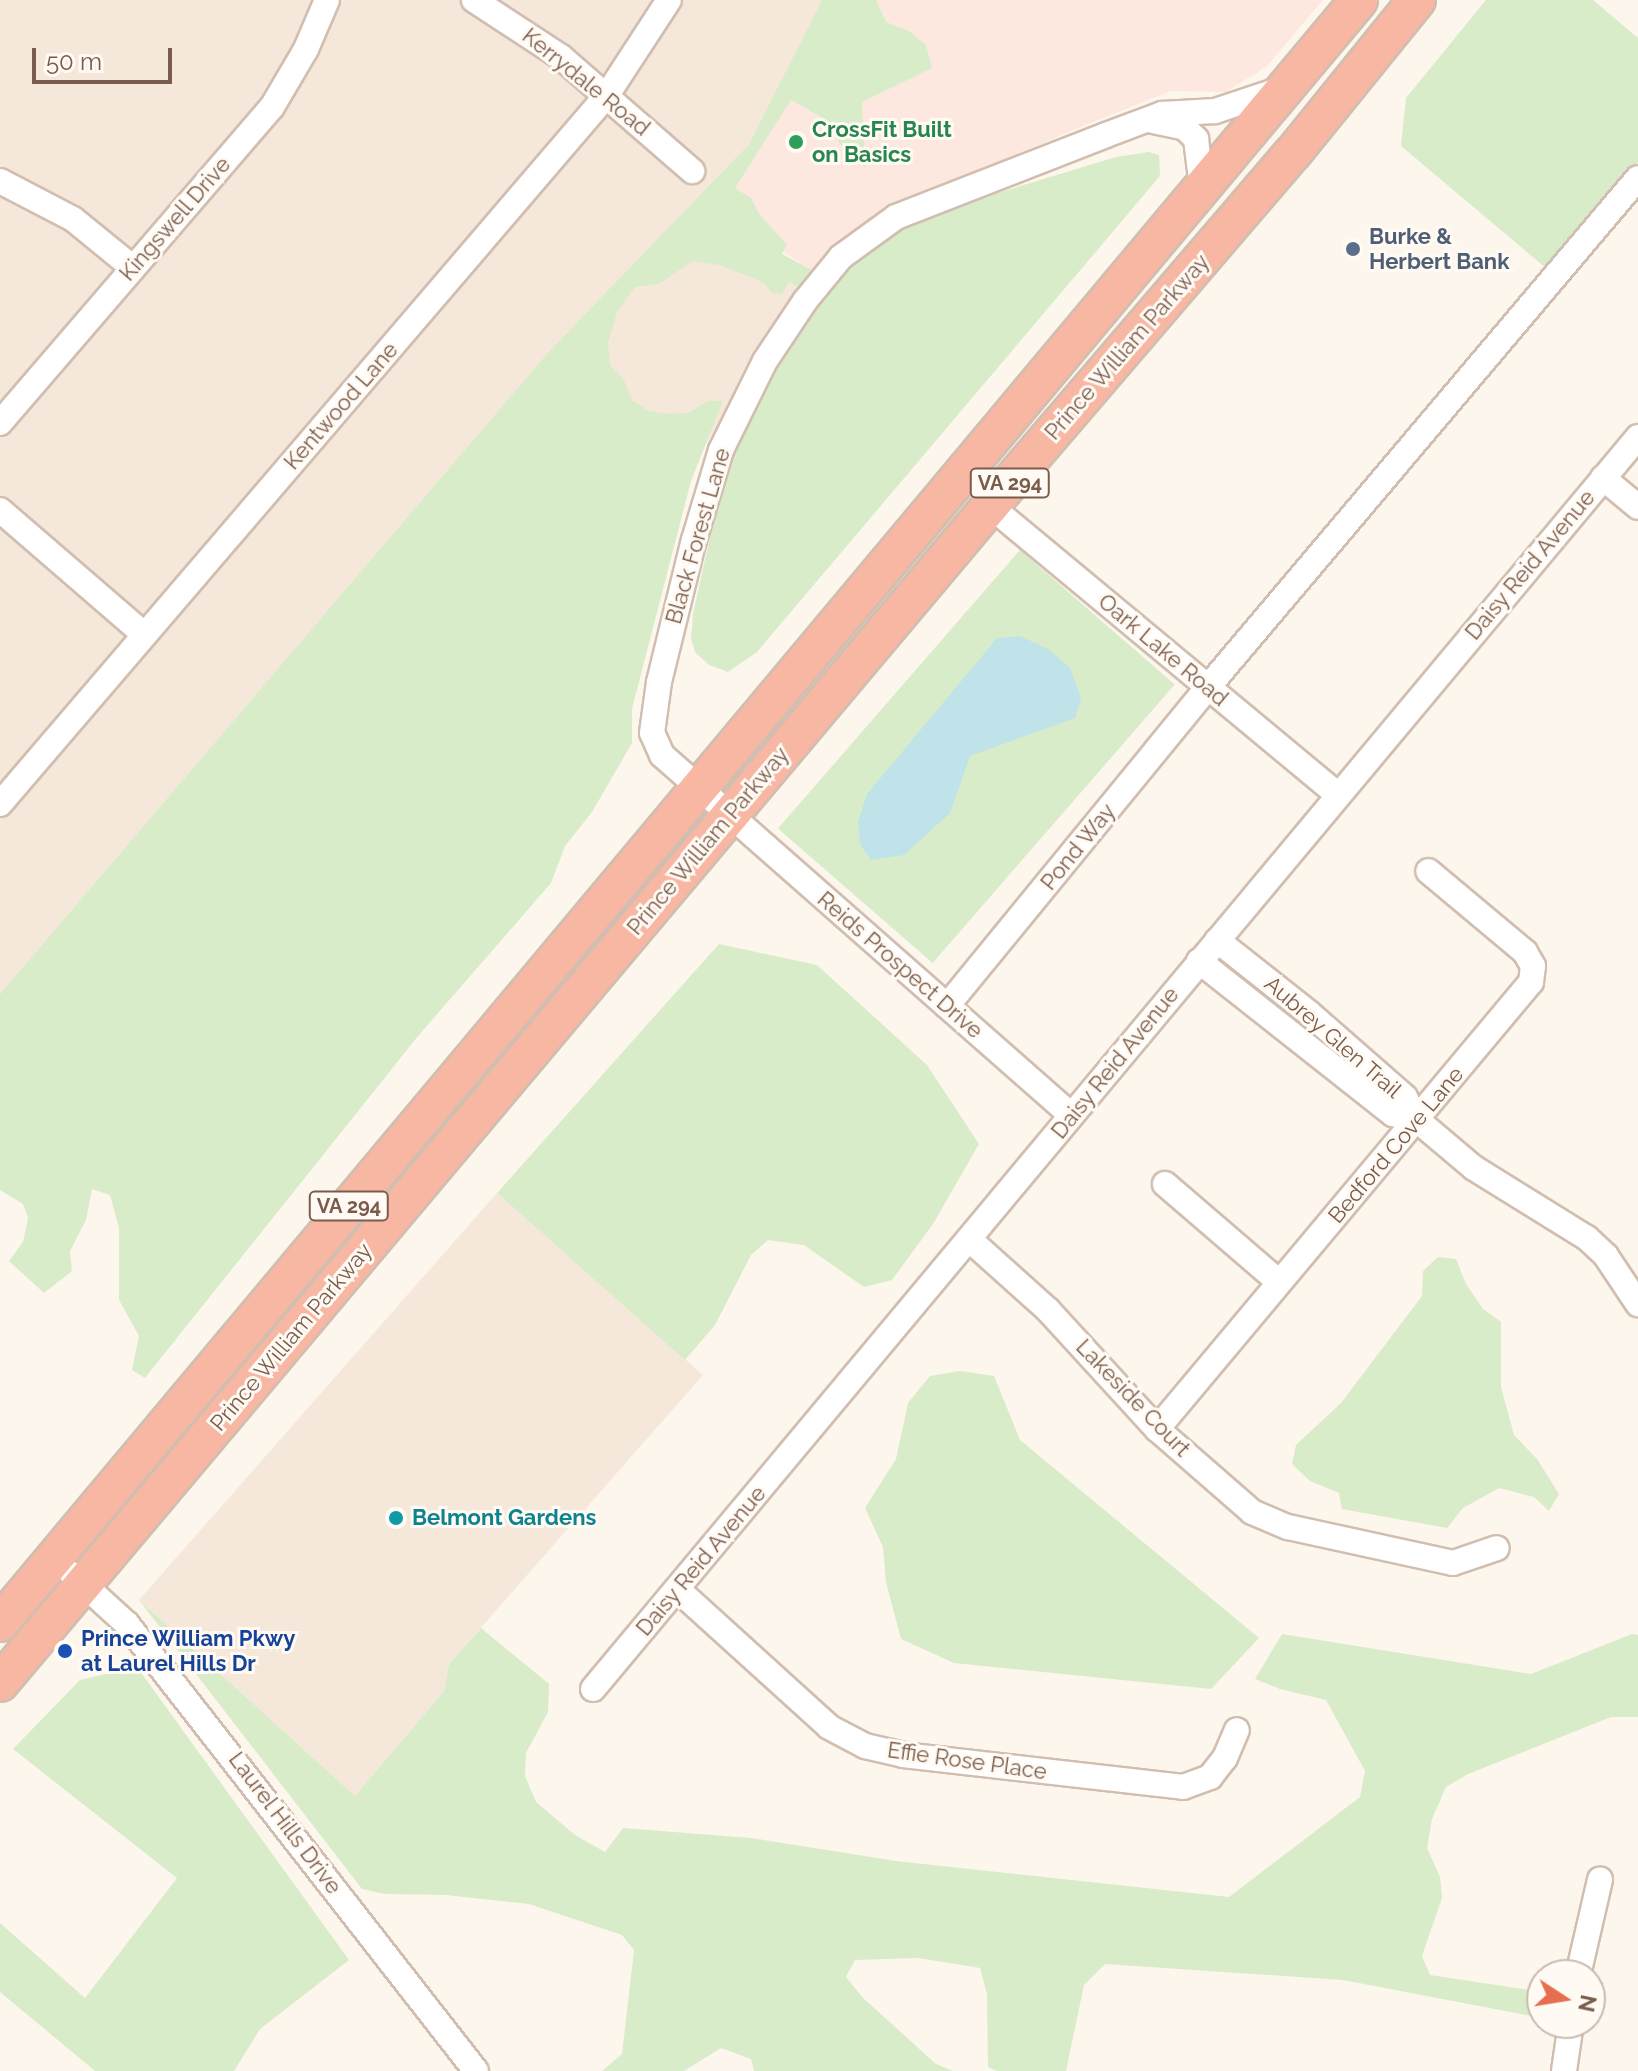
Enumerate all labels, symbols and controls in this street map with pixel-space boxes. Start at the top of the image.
street label: Kerrydale Road [517,23,655,141]
scale bar [36,32,176,82]
text: 50 m [46,47,102,76]
place label: CrossFit Built on Basics [812,116,952,168]
marker: CrossFit Built on Basics [787,133,805,151]
street label: Kingswell Drive [114,151,236,287]
place label: Burke & Herbert Bank [1369,223,1509,274]
marker: Burke & Herbert Bank [1344,240,1362,258]
street label: Prince William Parkway [1039,249,1215,445]
street label: Kentwood Lane [279,337,403,475]
street label: Black Forest Lane [660,445,736,627]
road number: VA 294 [968,467,1052,499]
street label: Daisy Reid Avenue [1459,484,1601,646]
street label: Oark Lake Road [1093,588,1233,712]
street label: Prince William Parkway [621,741,795,941]
street label: Pond Way [1035,798,1121,896]
street label: Reids Prospect Drive [812,886,988,1044]
street label: Aubrey Glen Trail [1259,970,1407,1104]
street label: Daisy Reid Avenue [1045,981,1185,1145]
street label: Bedford Cove Lane [1323,1061,1469,1229]
road number: VA 294 [307,1190,391,1222]
street label: Prince William Parkway [204,1237,378,1437]
street label: Lakeside Court [1070,1334,1196,1462]
street label: Daisy Reid Avenue [630,1480,772,1642]
place label: Belmont Gardens [412,1505,596,1531]
marker: Belmont Gardens [387,1509,405,1527]
place label: Prince William Pkwy at Laurel Hills Dr [81,1625,296,1676]
marker: Prince William Pkwy at Laurel Hills Dr [56,1642,74,1660]
street label: Effie Rose Place [886,1737,1048,1785]
street label: Laurel Hills Drive [223,1747,347,1899]
north arrow [1526,1959,1606,2039]
text: N [1573,1993,1602,2014]

